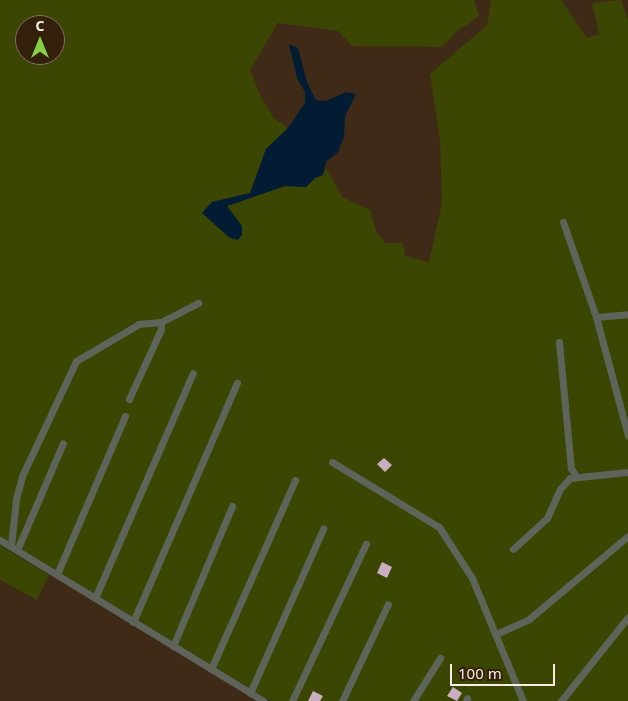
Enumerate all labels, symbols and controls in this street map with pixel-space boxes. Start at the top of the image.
north arrow [15,15,65,65]
text: С [35,16,45,35]
scale bar [453,654,558,686]
text: 100 m [458,663,502,683]

